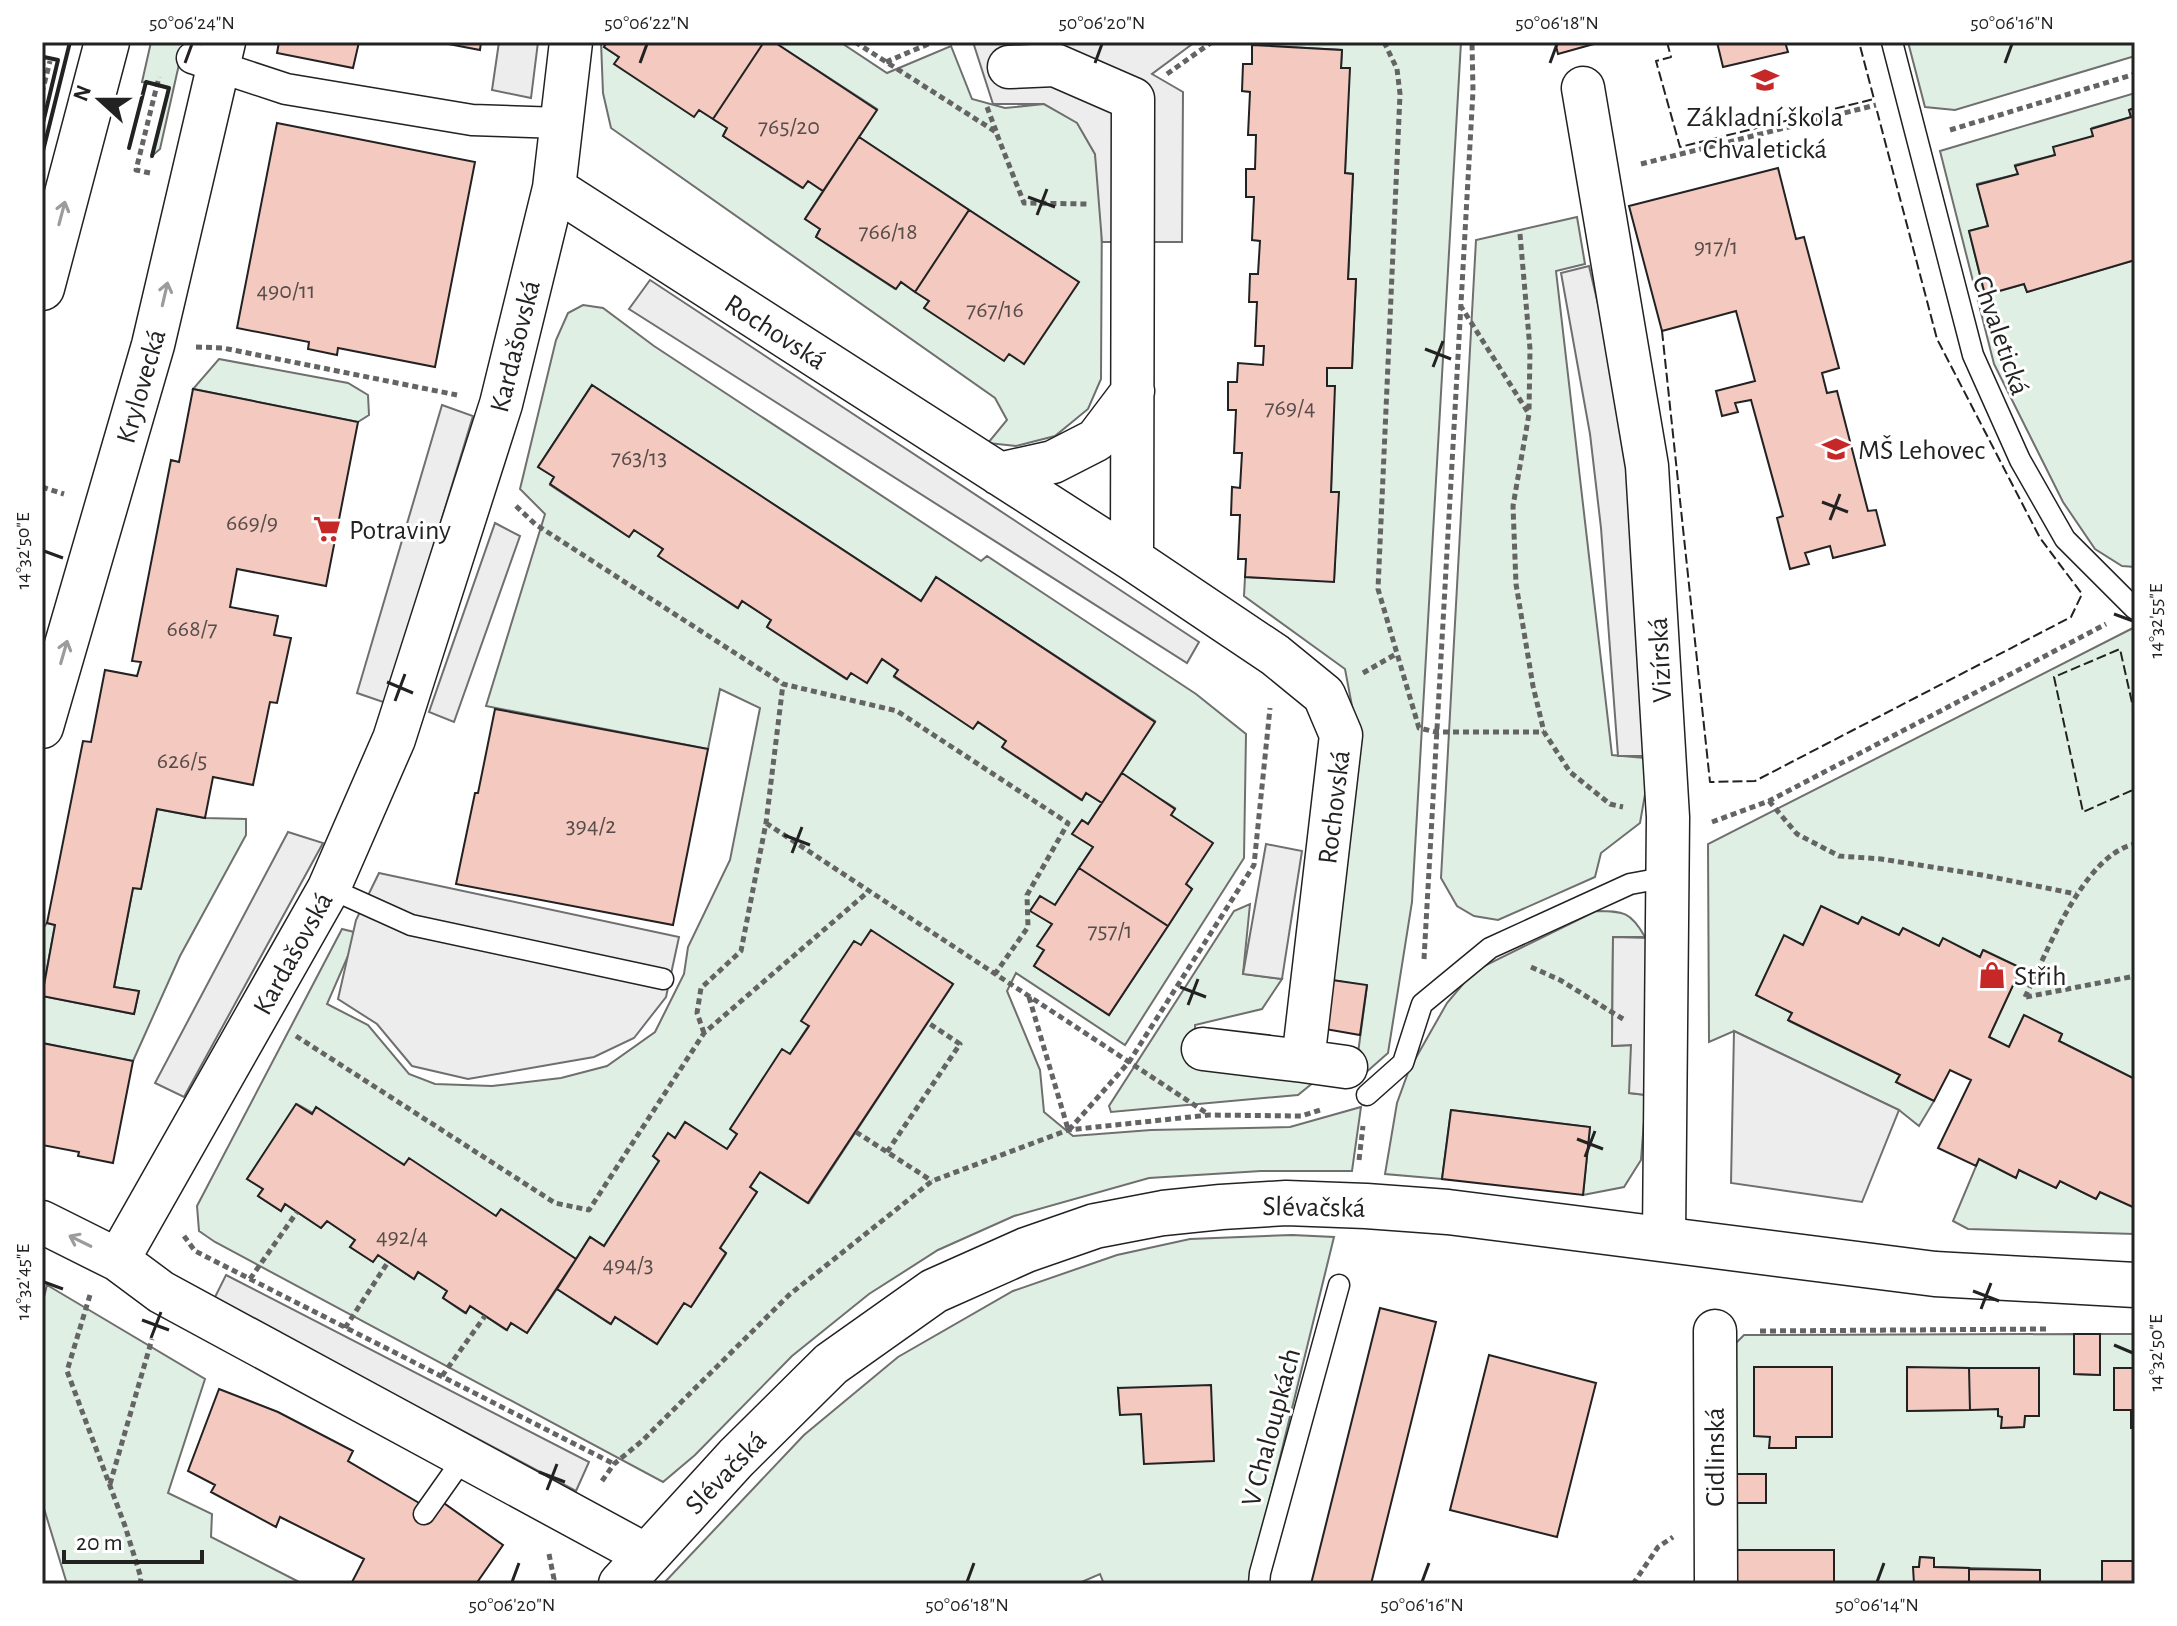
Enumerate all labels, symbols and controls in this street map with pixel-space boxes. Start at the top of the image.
text: 50°06'24"N [149,13,235,33]
text: 50°06'22"N [604,13,690,33]
text: 50°06'20"N [1059,13,1145,33]
text: 50°06'18"N [1515,13,1599,33]
text: 50°06'16"N [1970,13,2054,33]
north arrow [60,60,140,140]
school or university icon: Základní škola Chvaletická [1750,65,1780,95]
text: N [69,82,95,104]
place label: Základní škola Chvaletická [1687,104,1844,164]
house number: 765/20 [758,115,820,139]
one-way arrow [55,200,70,226]
house number: 766/18 [858,220,918,244]
house number: 917/1 [1694,235,1738,259]
street label: Chvaletická [1967,272,2034,399]
street label: Kardašovská [486,277,546,415]
house number: 490/11 [257,279,315,303]
one-way arrow [158,282,173,308]
street label: Rochovská [719,290,831,376]
house number: 767/16 [966,298,1024,322]
street label: Krylovecká [112,326,172,447]
house number: 769/4 [1265,396,1316,420]
school or university icon: MŠ Lehovec [1821,434,1851,464]
place label: MŠ Lehovec [1858,435,1985,465]
house number: 763/13 [611,446,667,470]
house number: 669/9 [226,511,278,535]
text: 14°32'50"E [13,512,33,590]
supermarket icon: Potraviny [312,514,342,544]
place label: Potraviny [349,517,451,545]
text: 14°32'55"E [2146,583,2166,658]
street label: Vizírská [1645,616,1677,703]
house number: 668/7 [167,617,217,641]
one-way arrow [57,640,72,666]
house number: 626/5 [157,749,207,773]
street label: Rochovská [1314,749,1356,866]
house number: 394/2 [566,814,616,838]
street label: Kardašovská [249,888,339,1020]
house number: 757/1 [1087,919,1133,943]
shop icon: Střih [1977,960,2007,990]
place label: Střih [2014,963,2067,991]
street label: Slévačská [1262,1193,1366,1223]
house number: 492/4 [376,1225,428,1249]
one-way arrow [69,1233,93,1248]
text: 14°32'45"E [13,1244,33,1320]
house number: 494/3 [602,1253,654,1277]
text: 14°32'50"E [2146,1314,2166,1392]
street label: V Chaloupkách [1237,1346,1306,1509]
street label: Cidlinská [1702,1407,1730,1507]
street label: Slévačská [680,1426,772,1520]
scale bar [64,1514,202,1564]
text: 20 m [76,1531,123,1555]
text: 50°06'20"N [469,1595,555,1615]
text: 50°06'18"N [925,1595,1009,1615]
text: 50°06'16"N [1380,1595,1464,1615]
text: 50°06'14"N [1835,1595,1919,1615]

